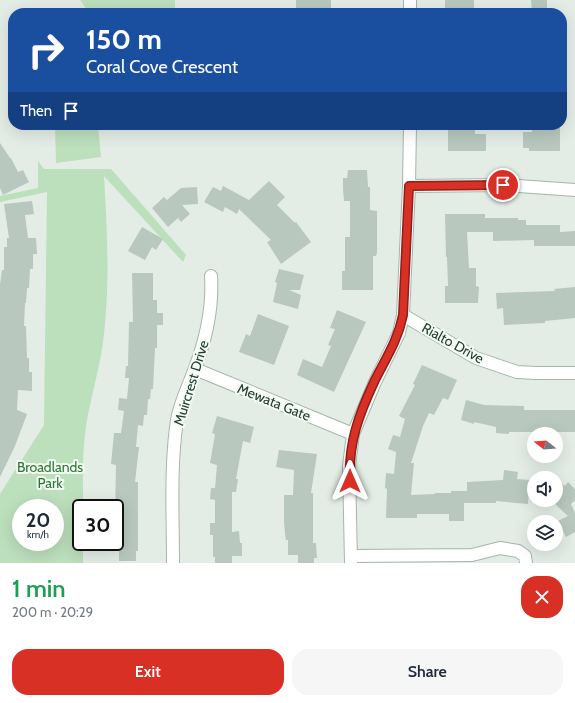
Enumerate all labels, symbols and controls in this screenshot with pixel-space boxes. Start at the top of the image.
text: 150 m [86,22,162,56]
icon: right [20,24,72,76]
text: Coral Cove Crescent [86,56,238,78]
icon: arrive [60,100,82,122]
text: Then [20,102,52,120]
pin [486,168,520,202]
icon: arrive [492,174,514,196]
street label: Rialto Drive [419,319,487,367]
street label: Muircrest Drive [169,338,213,428]
street label: Mewata Gate [235,379,313,425]
north arrow [527,427,563,463]
map controls [527,427,563,551]
park label: Broadlands Park [17,458,83,492]
position arrow [329,460,371,502]
button: sound [527,471,563,507]
speed limit sign: 30 [72,499,124,551]
text: 20 [26,508,50,532]
button: layers [527,515,563,551]
text: km/h [27,528,49,541]
text: 1 min [12,574,66,603]
button: close [521,576,563,618]
text: 200 m · 20:29 [12,604,93,620]
button: Exit [12,649,284,695]
button: Share [292,649,563,695]

